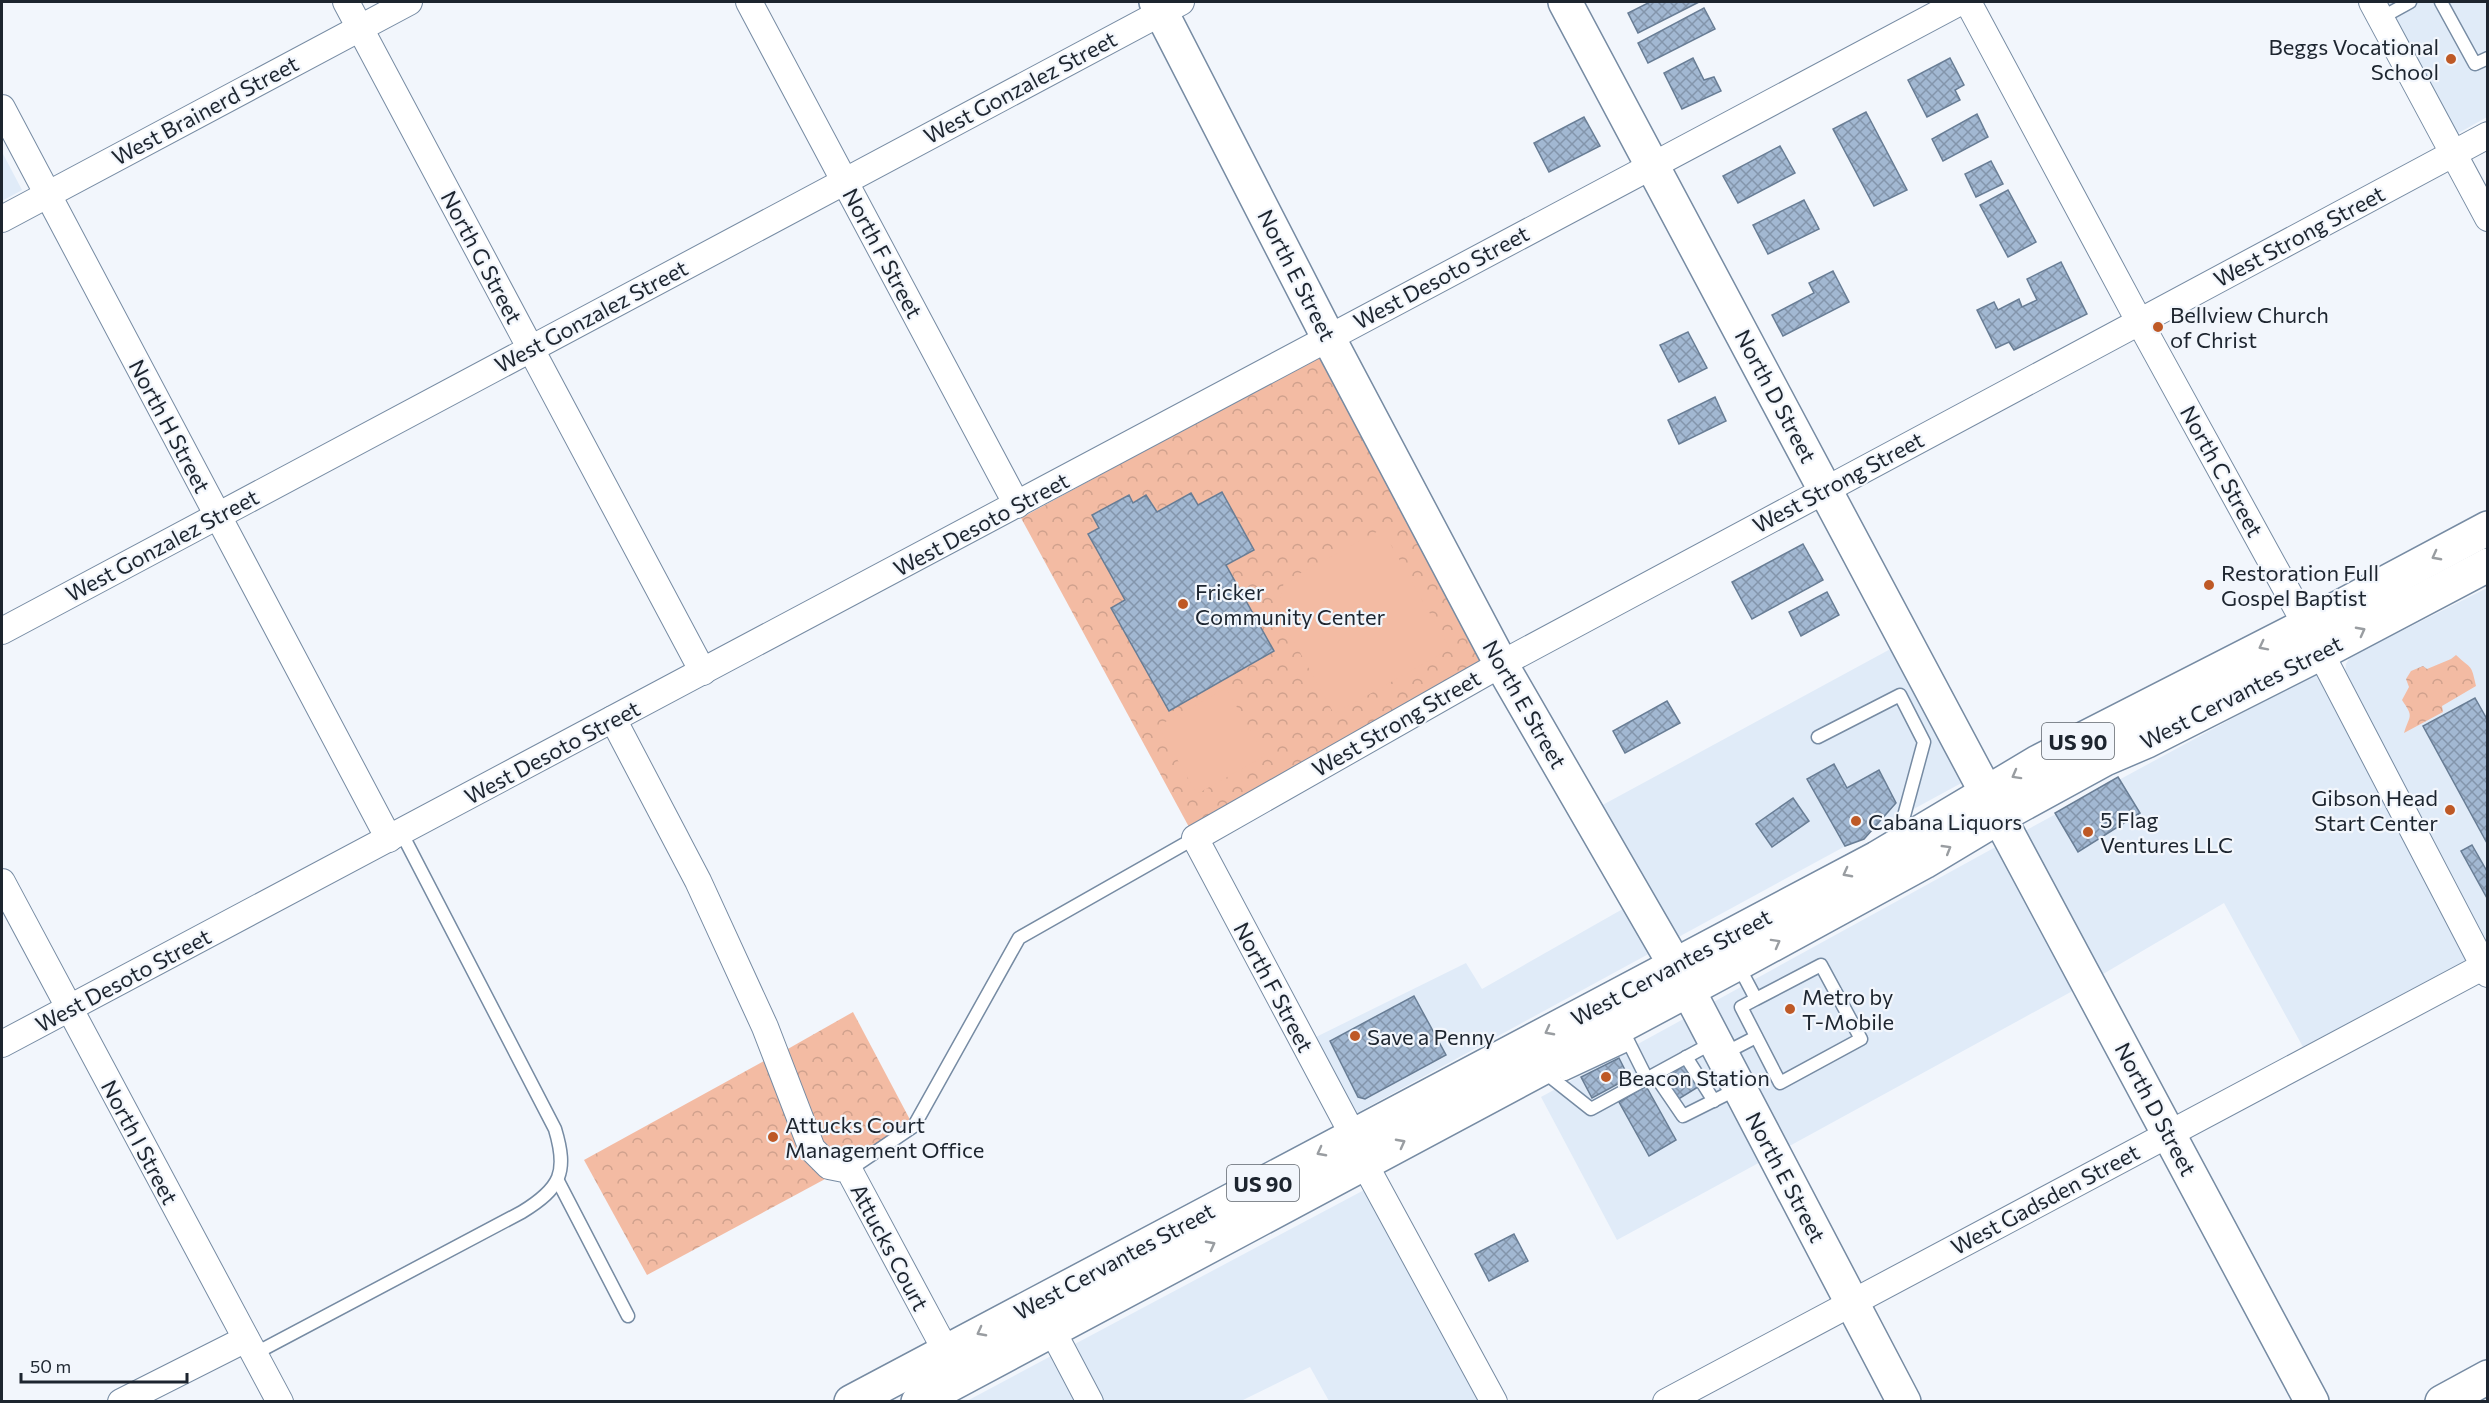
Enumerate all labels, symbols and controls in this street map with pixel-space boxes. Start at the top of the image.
street label: West Gonzalez Street [919,25,1121,149]
place label: Beggs Vocational School [2269,33,2439,85]
street label: West Brainerd Street [107,49,303,171]
marker: Beggs Vocational School [2444,52,2458,66]
street label: West Strong Street [2209,180,2389,292]
street label: North F Street [837,183,929,323]
street label: North G Street [436,186,528,328]
street label: North E Street [1252,205,1342,345]
street label: West Desoto Street [1349,219,1533,335]
street label: West Gonzalez Street [490,254,692,378]
place label: Bellview Church of Christ [2170,301,2329,353]
marker: Bellview Church of Christ [2151,320,2165,334]
street label: North D Street [1730,325,1822,467]
street label: North H Street [124,355,216,497]
street label: North C Street [2175,401,2269,541]
street label: West Strong Street [1748,426,1928,538]
street label: West Desoto Street [889,466,1073,582]
street label: West Gonzalez Street [61,483,263,607]
one-way arrow [2432,549,2442,560]
place label: Restoration Full Gospel Baptist [2221,559,2379,611]
place label: Fricker Community Center [1195,578,1386,630]
marker: Restoration Full Gospel Baptist [2202,578,2216,592]
marker: Fricker Community Center [1176,597,1190,611]
one-way arrow [2355,627,2366,638]
street label: West Cervantes Street [2135,629,2347,755]
street label: North E Street [1477,635,1573,773]
one-way arrow [2259,639,2270,651]
street label: West Strong Street [1307,664,1485,782]
street label: West Desoto Street [460,694,644,810]
road number: US 90 [2042,723,2114,759]
one-way arrow [2011,768,2022,779]
place label: Gibson Head Start Center [2311,784,2438,836]
marker: Gibson Head Start Center [2443,803,2457,817]
place label: 5 Flag Ventures LLC [2100,806,2233,858]
place label: Cabana Liquors [1868,808,2022,835]
marker: Cabana Liquors [1849,814,1863,828]
marker: 5 Flag Ventures LLC [2081,825,2095,839]
one-way arrow [1941,844,1951,856]
one-way arrow [1843,866,1854,877]
street label: West Cervantes Street [1566,903,1776,1031]
street label: North F Street [1228,917,1320,1057]
street label: West Desoto Street [31,922,215,1038]
one-way arrow [1770,939,1781,950]
place label: Metro by T-Mobile [1802,983,1894,1035]
marker: Metro by T-Mobile [1783,1002,1797,1016]
place label: Save a Penny [1367,1023,1495,1050]
one-way arrow [1545,1024,1555,1035]
marker: Save a Penny [1348,1029,1362,1043]
street label: North D Street [2110,1038,2202,1180]
place label: Beacon Station [1618,1064,1770,1091]
marker: Beacon Station [1599,1070,1613,1084]
street label: North I Street [96,1075,184,1209]
street label: North E Street [1740,1107,1832,1247]
place label: Attucks Court Management Office [785,1111,984,1163]
marker: Attucks Court Management Office [766,1130,780,1144]
street label: West Gadsden Street [1946,1138,2144,1260]
one-way arrow [1395,1139,1406,1150]
one-way arrow [1317,1145,1327,1156]
road number: US 90 [1227,1165,1299,1201]
street label: Attucks Court [845,1179,935,1315]
street label: West Cervantes Street [1009,1197,1219,1325]
one-way arrow [1204,1241,1215,1252]
one-way arrow [977,1325,988,1336]
scale bar [21,1346,188,1384]
text: 50 m [30,1355,71,1377]

